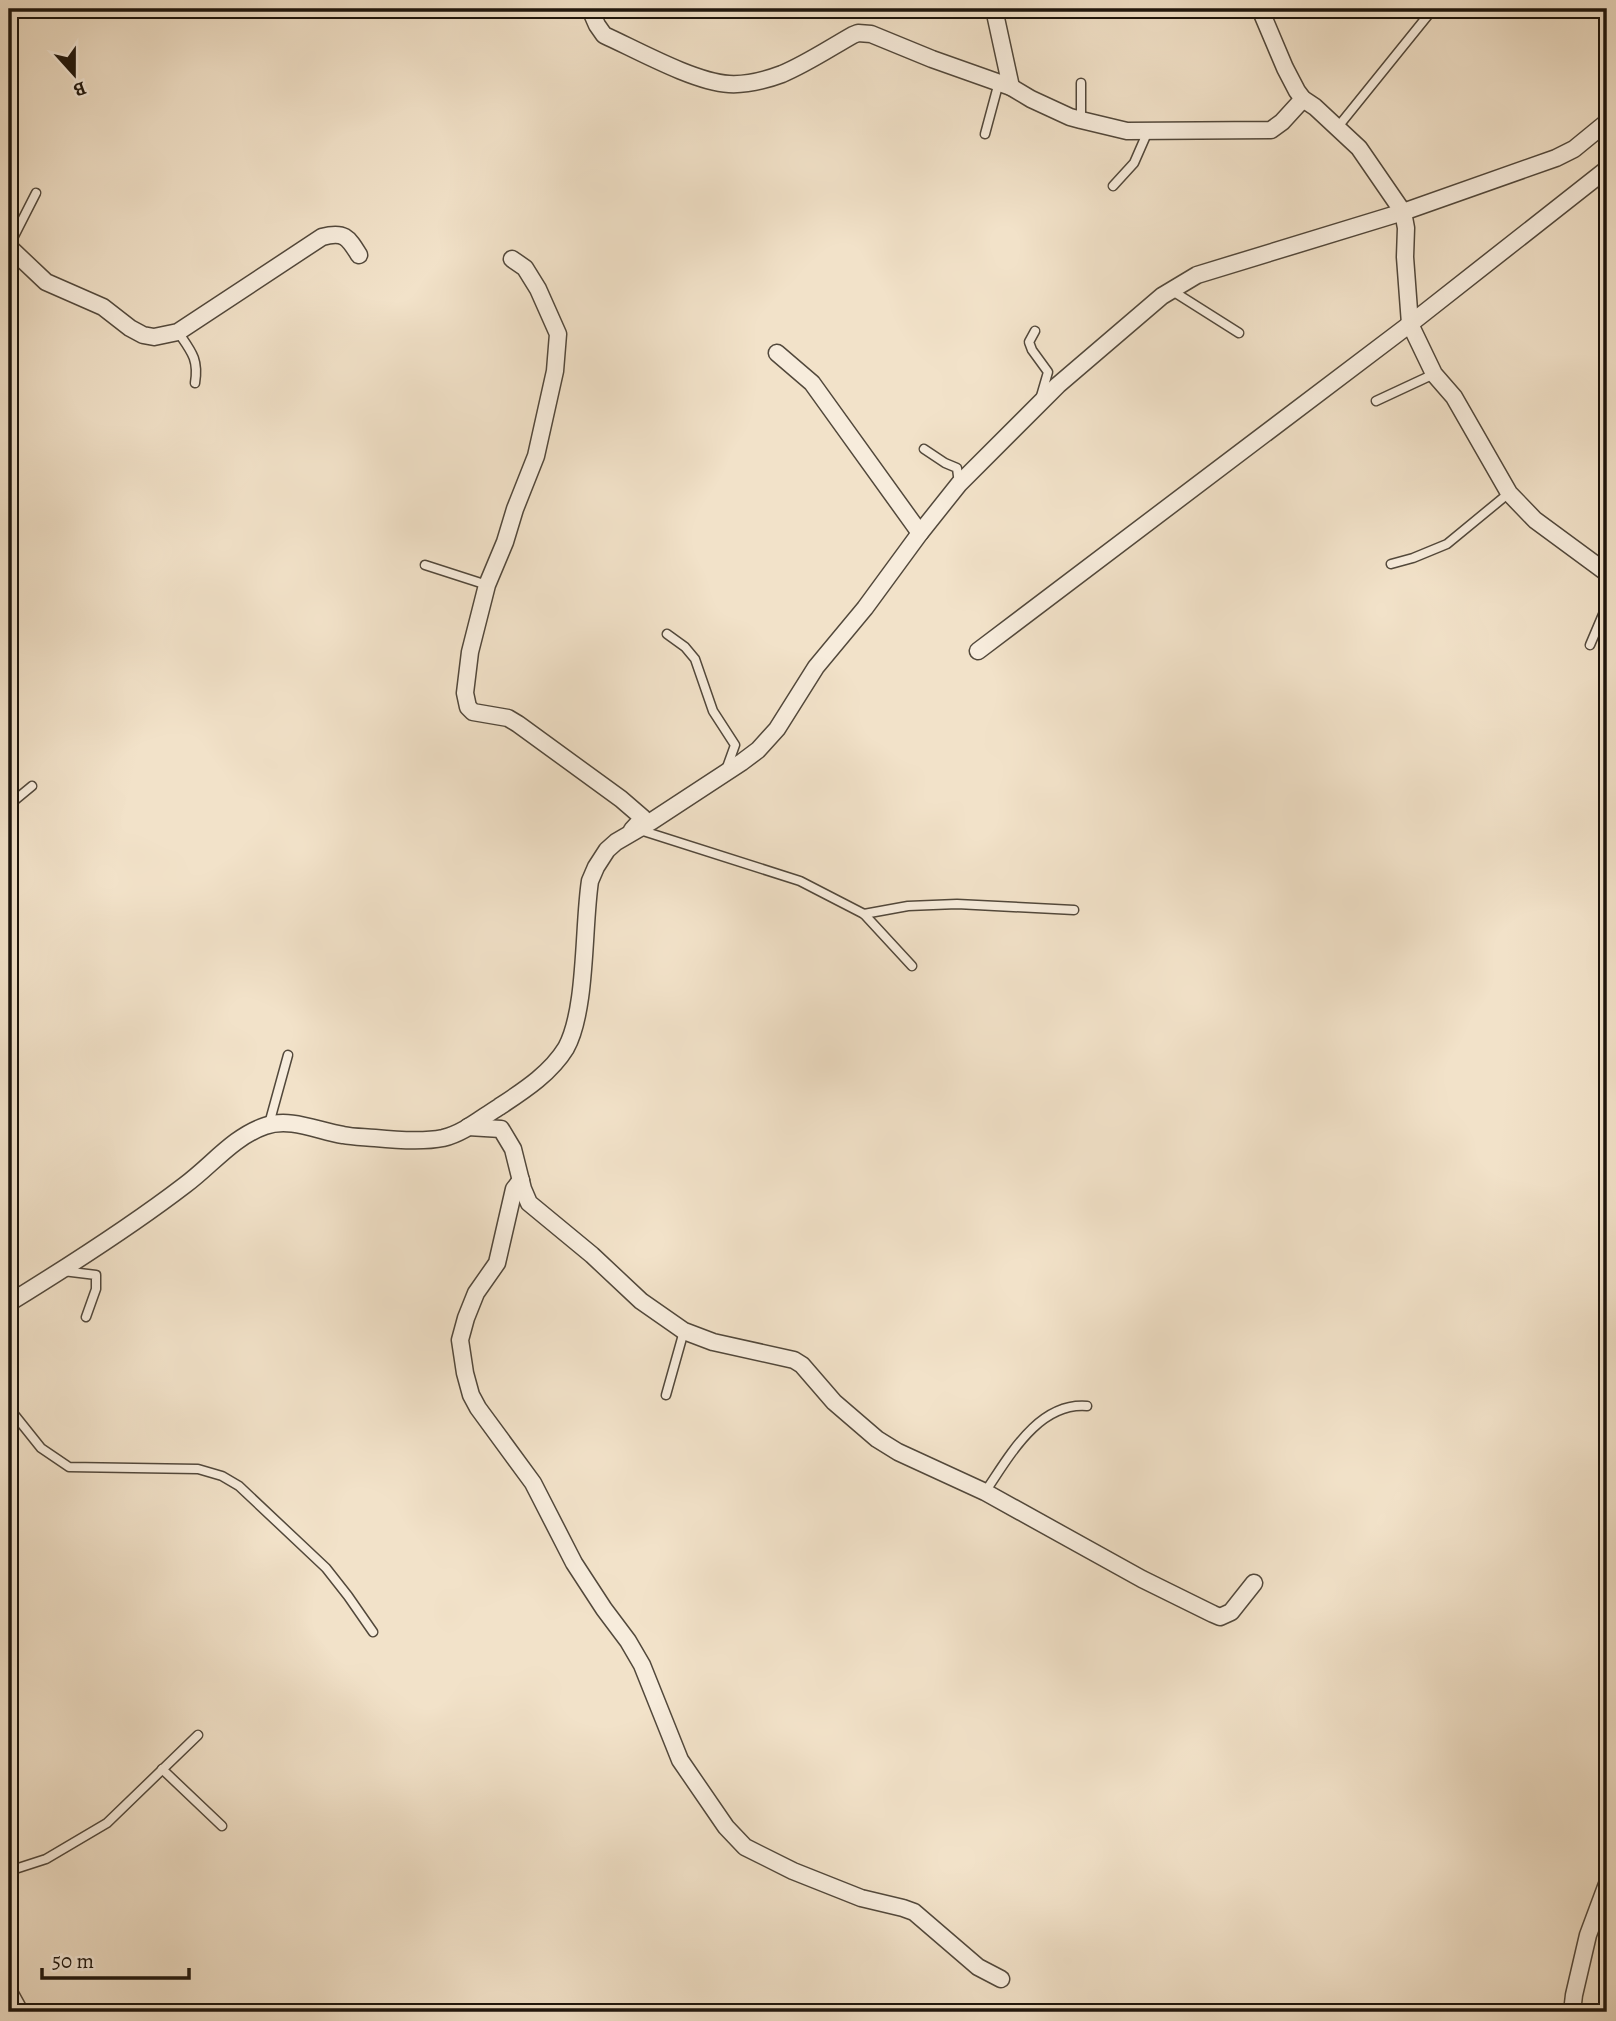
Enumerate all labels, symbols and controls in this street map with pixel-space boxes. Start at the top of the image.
north arrow [38,38,108,108]
text: B [69,75,90,103]
scale bar [42,1937,189,1981]
text: 50 m [52,1947,94,1975]

